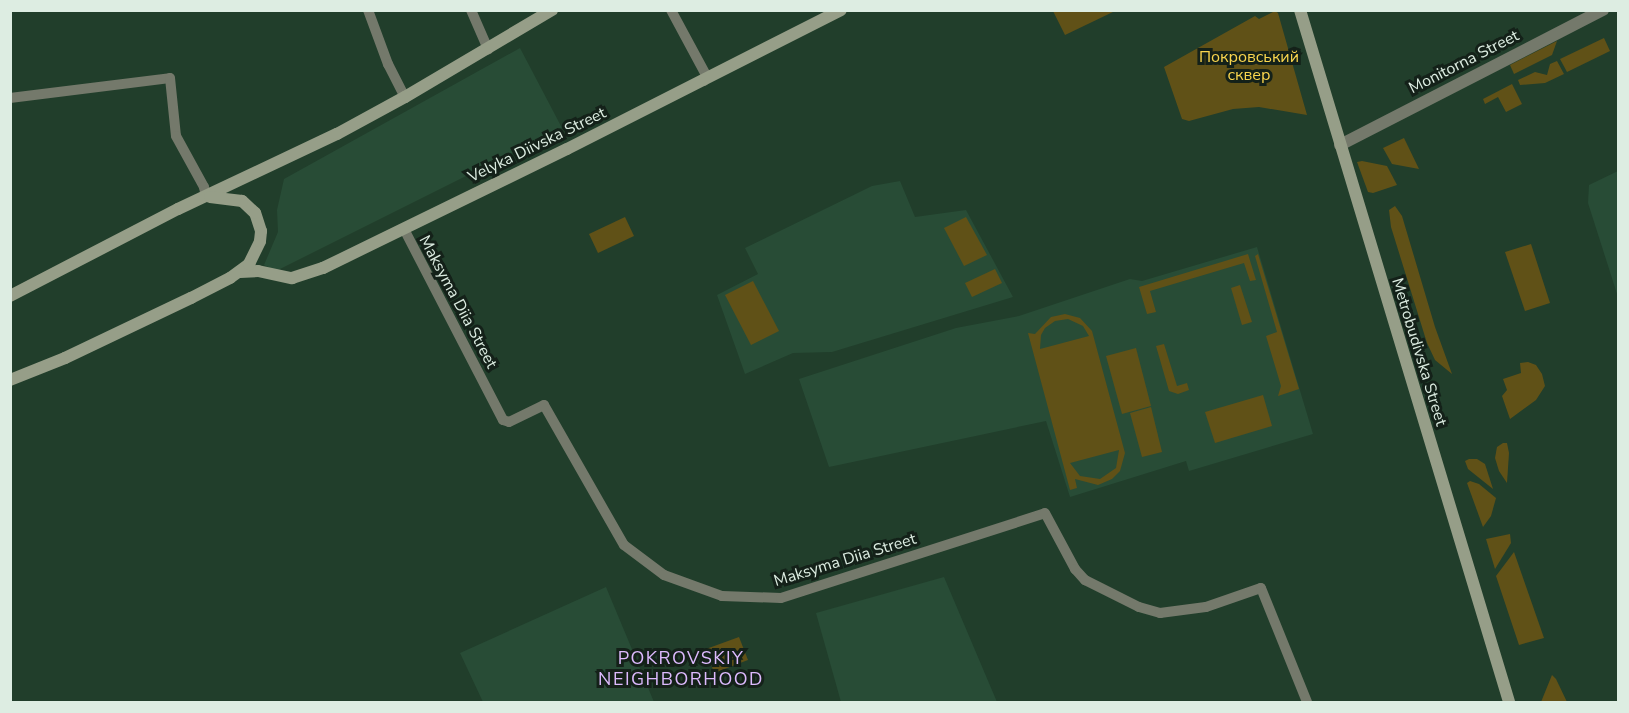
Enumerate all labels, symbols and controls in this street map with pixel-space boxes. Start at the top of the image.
street label: Monitorna Street [1406,26,1522,98]
park label: Покровський сквер [1199,47,1299,85]
street label: Velyka Diivska Street [465,103,609,187]
street label: Maksyma Diia Street [415,232,501,372]
street label: Metrobudivska Street [1387,276,1451,428]
street label: Maksyma Diia Street [772,529,918,591]
district label: POKROVSKIY NEIGHBORHOOD [598,648,764,690]

